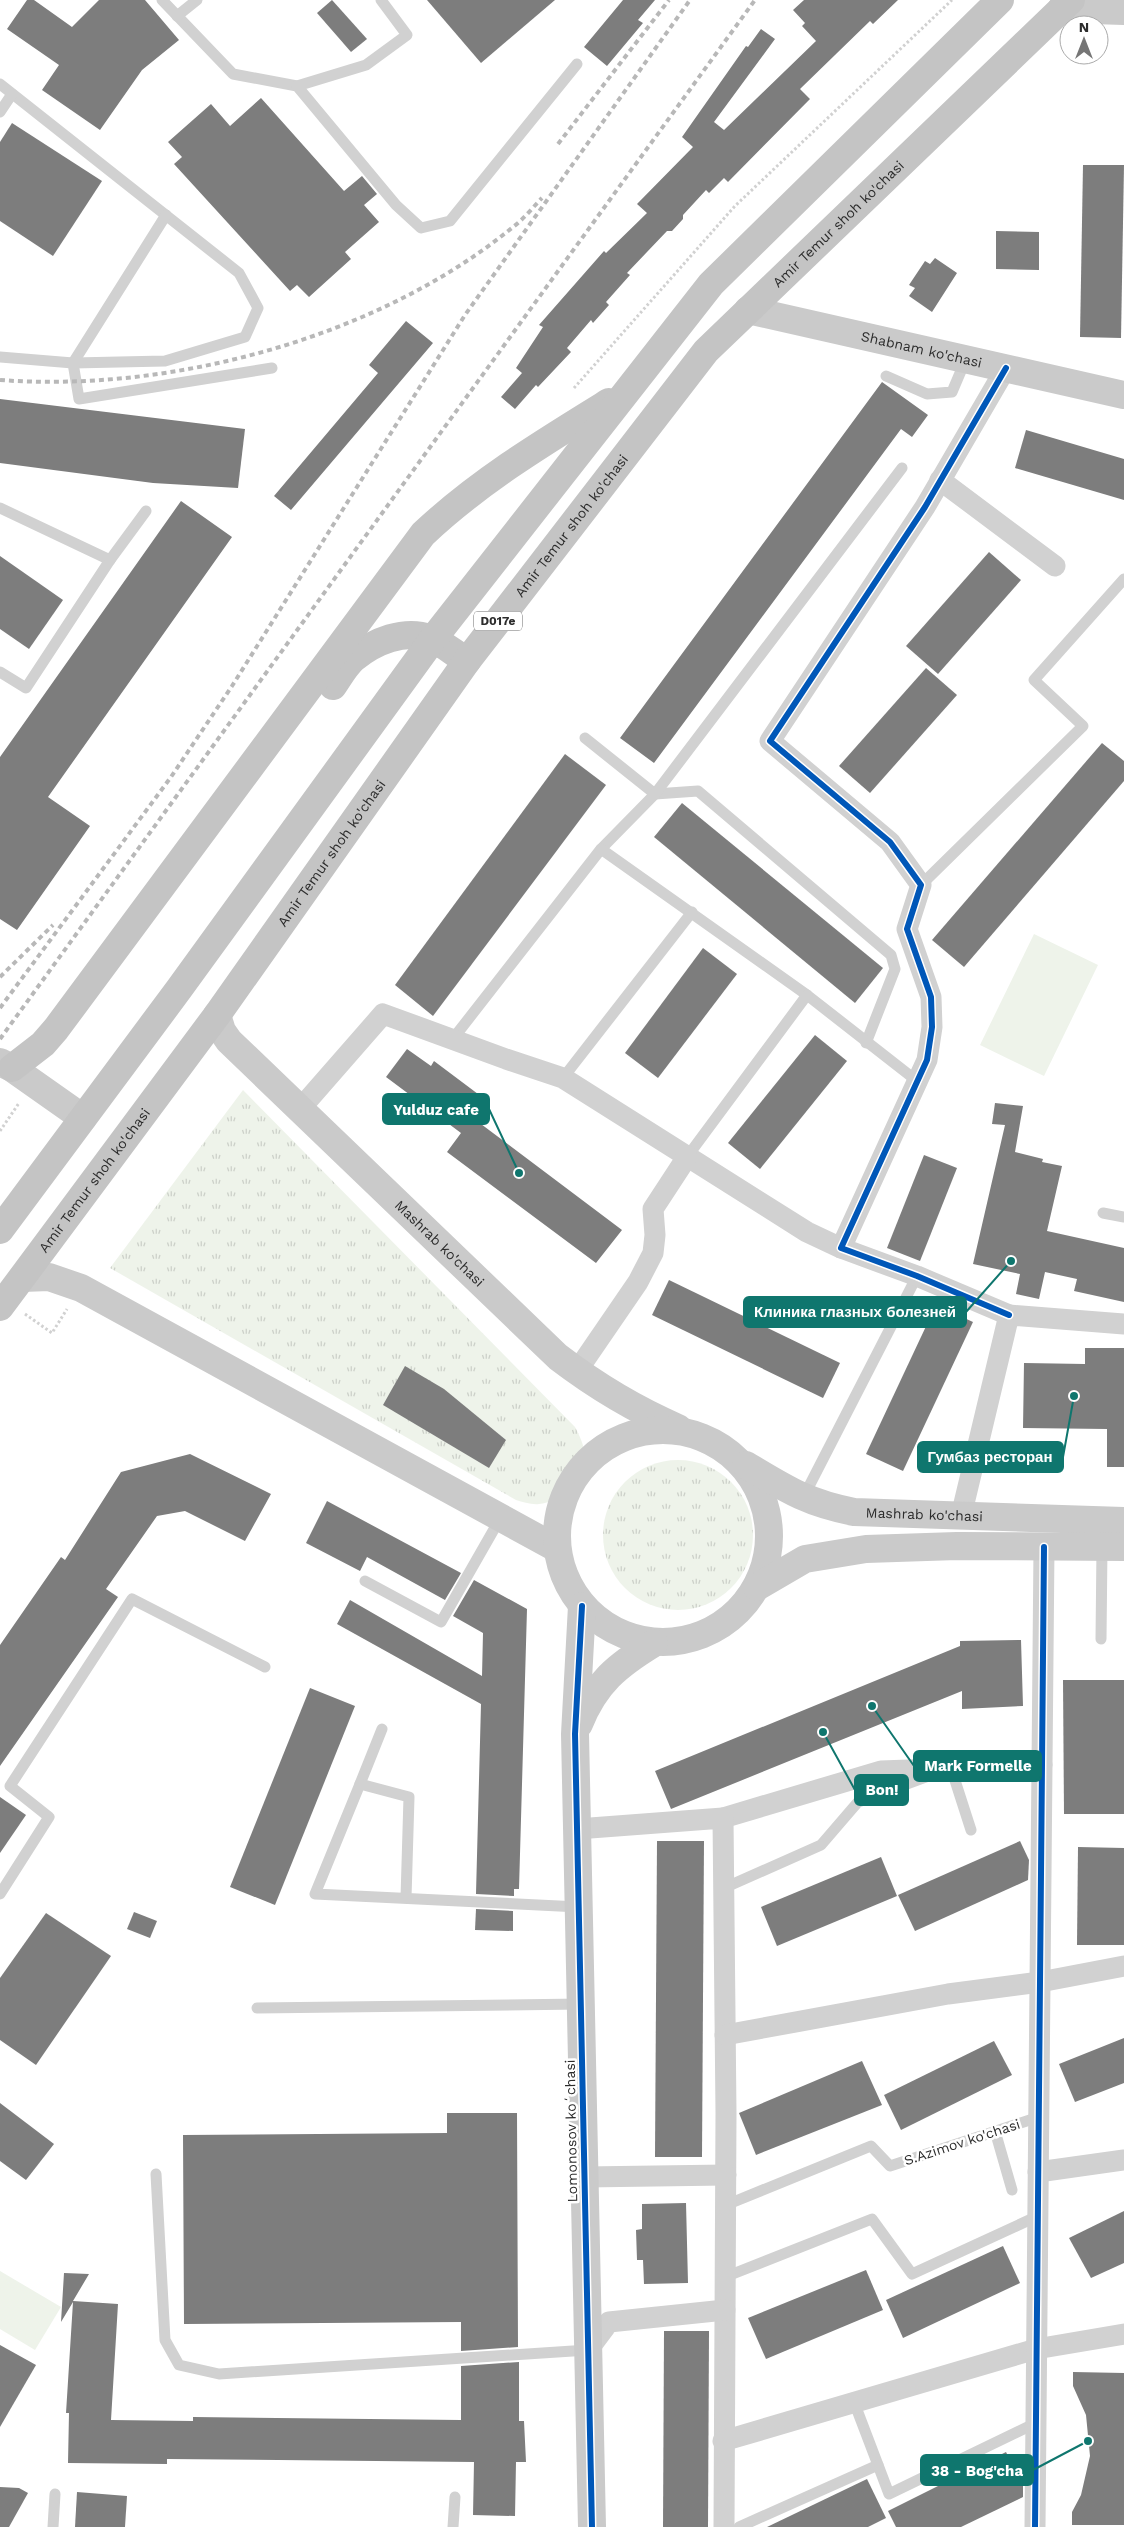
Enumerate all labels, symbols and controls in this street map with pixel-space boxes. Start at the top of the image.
north arrow [1059,15,1109,65]
text: N [1079,19,1089,35]
street label: Amir Temur shoh ko'chasi [769,157,907,291]
street label: Shabnam ko'chasi [860,328,984,371]
street label: Amir Temur shoh ko'chasi [511,451,631,600]
road number: D017e [474,612,522,630]
street label: Amir Temur shoh ko'chasi [274,777,389,929]
callout: Yulduz cafe [383,1094,489,1124]
text: Yulduz cafe [393,1101,479,1119]
street label: Amir Temur shoh ko'chasi [35,1105,153,1255]
street label: Mashrab ko'chasi [392,1197,487,1290]
callout: Клиника глазных болезней [744,1297,966,1327]
text: Клиника глазных болезней [754,1303,956,1321]
callout: Гумбаз ресторан [918,1442,1063,1472]
text: Гумбаз ресторан [927,1448,1053,1466]
street label: Mashrab ko'chasi [865,1504,983,1524]
callout: Mark Formelle [914,1751,1041,1781]
text: Mark Formelle [924,1757,1032,1775]
callout: Bon! [855,1775,908,1805]
text: Bon! [865,1781,899,1799]
street label: Lomonosov koʻchasi [562,2059,580,2203]
street label: S.Azimov ko'chasi [902,2116,1022,2168]
callout: 38 - Bog'cha [921,2455,1033,2485]
text: 38 - Bog'cha [931,2462,1023,2480]

